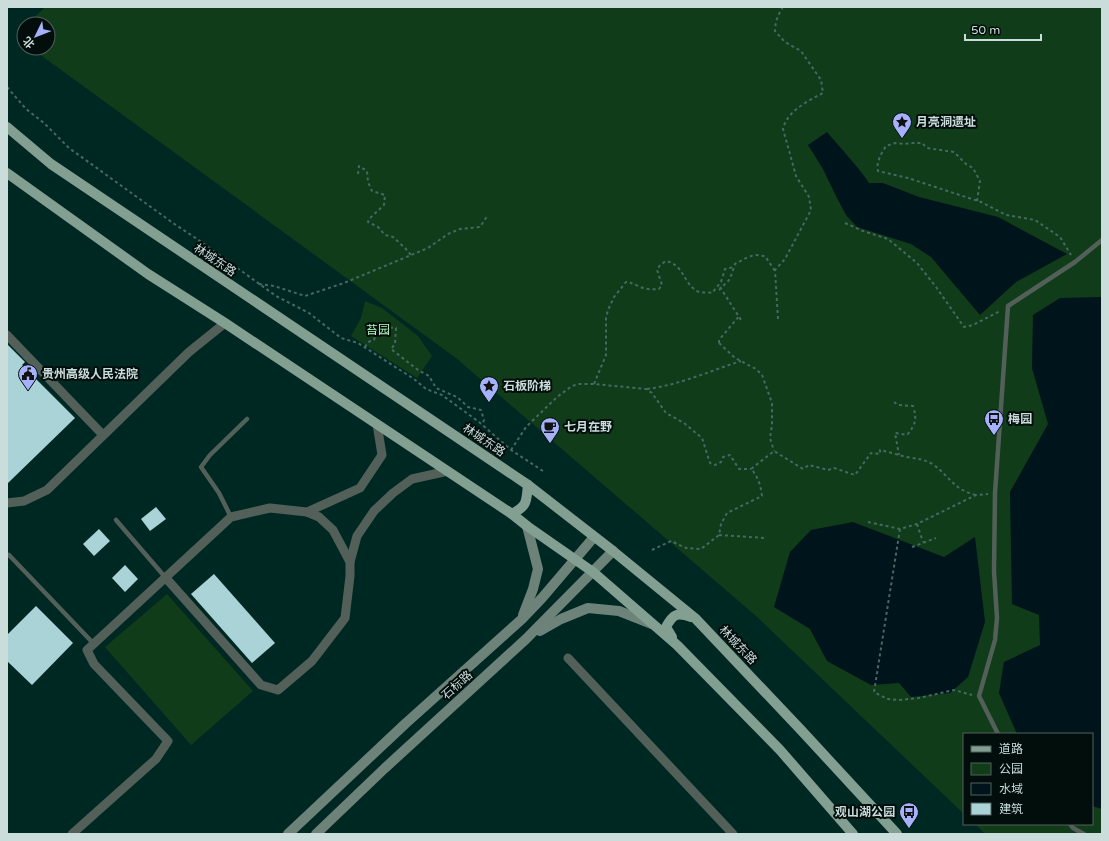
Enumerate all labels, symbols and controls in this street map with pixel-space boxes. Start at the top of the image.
north arrow [16,16,56,56]
scale bar [965,16,1041,42]
text: 50 m [971,23,1000,37]
text: 北 [21,34,38,51]
place icon: 月亮洞遗址 [891,111,913,139]
place label: 月亮洞遗址 [916,115,976,129]
street label: 林城东路 [191,241,239,279]
park label: 苔园 [366,323,390,337]
public building icon: 贵州高级人民法院 [17,363,39,391]
place label: 贵州高级人民法院 [42,367,138,381]
place icon: 石板阶梯 [478,375,500,403]
place label: 石板阶梯 [503,379,551,393]
bus stop icon: 梅园 [983,408,1005,436]
place label: 梅园 [1008,412,1032,426]
cafe icon: 七月在野 [539,416,561,444]
place label: 七月在野 [564,420,612,434]
street label: 林城东路 [460,421,508,459]
street label: 林城东路 [716,623,760,667]
street label: 石标路 [439,668,475,702]
legend [963,733,1093,825]
text: 道路 [999,742,1023,756]
text: 公园 [999,762,1023,776]
text: 水域 [999,782,1023,796]
bus stop icon: 观山湖公园 [898,801,920,829]
text: 建筑 [999,802,1023,816]
place label: 观山湖公园 [835,805,895,819]

